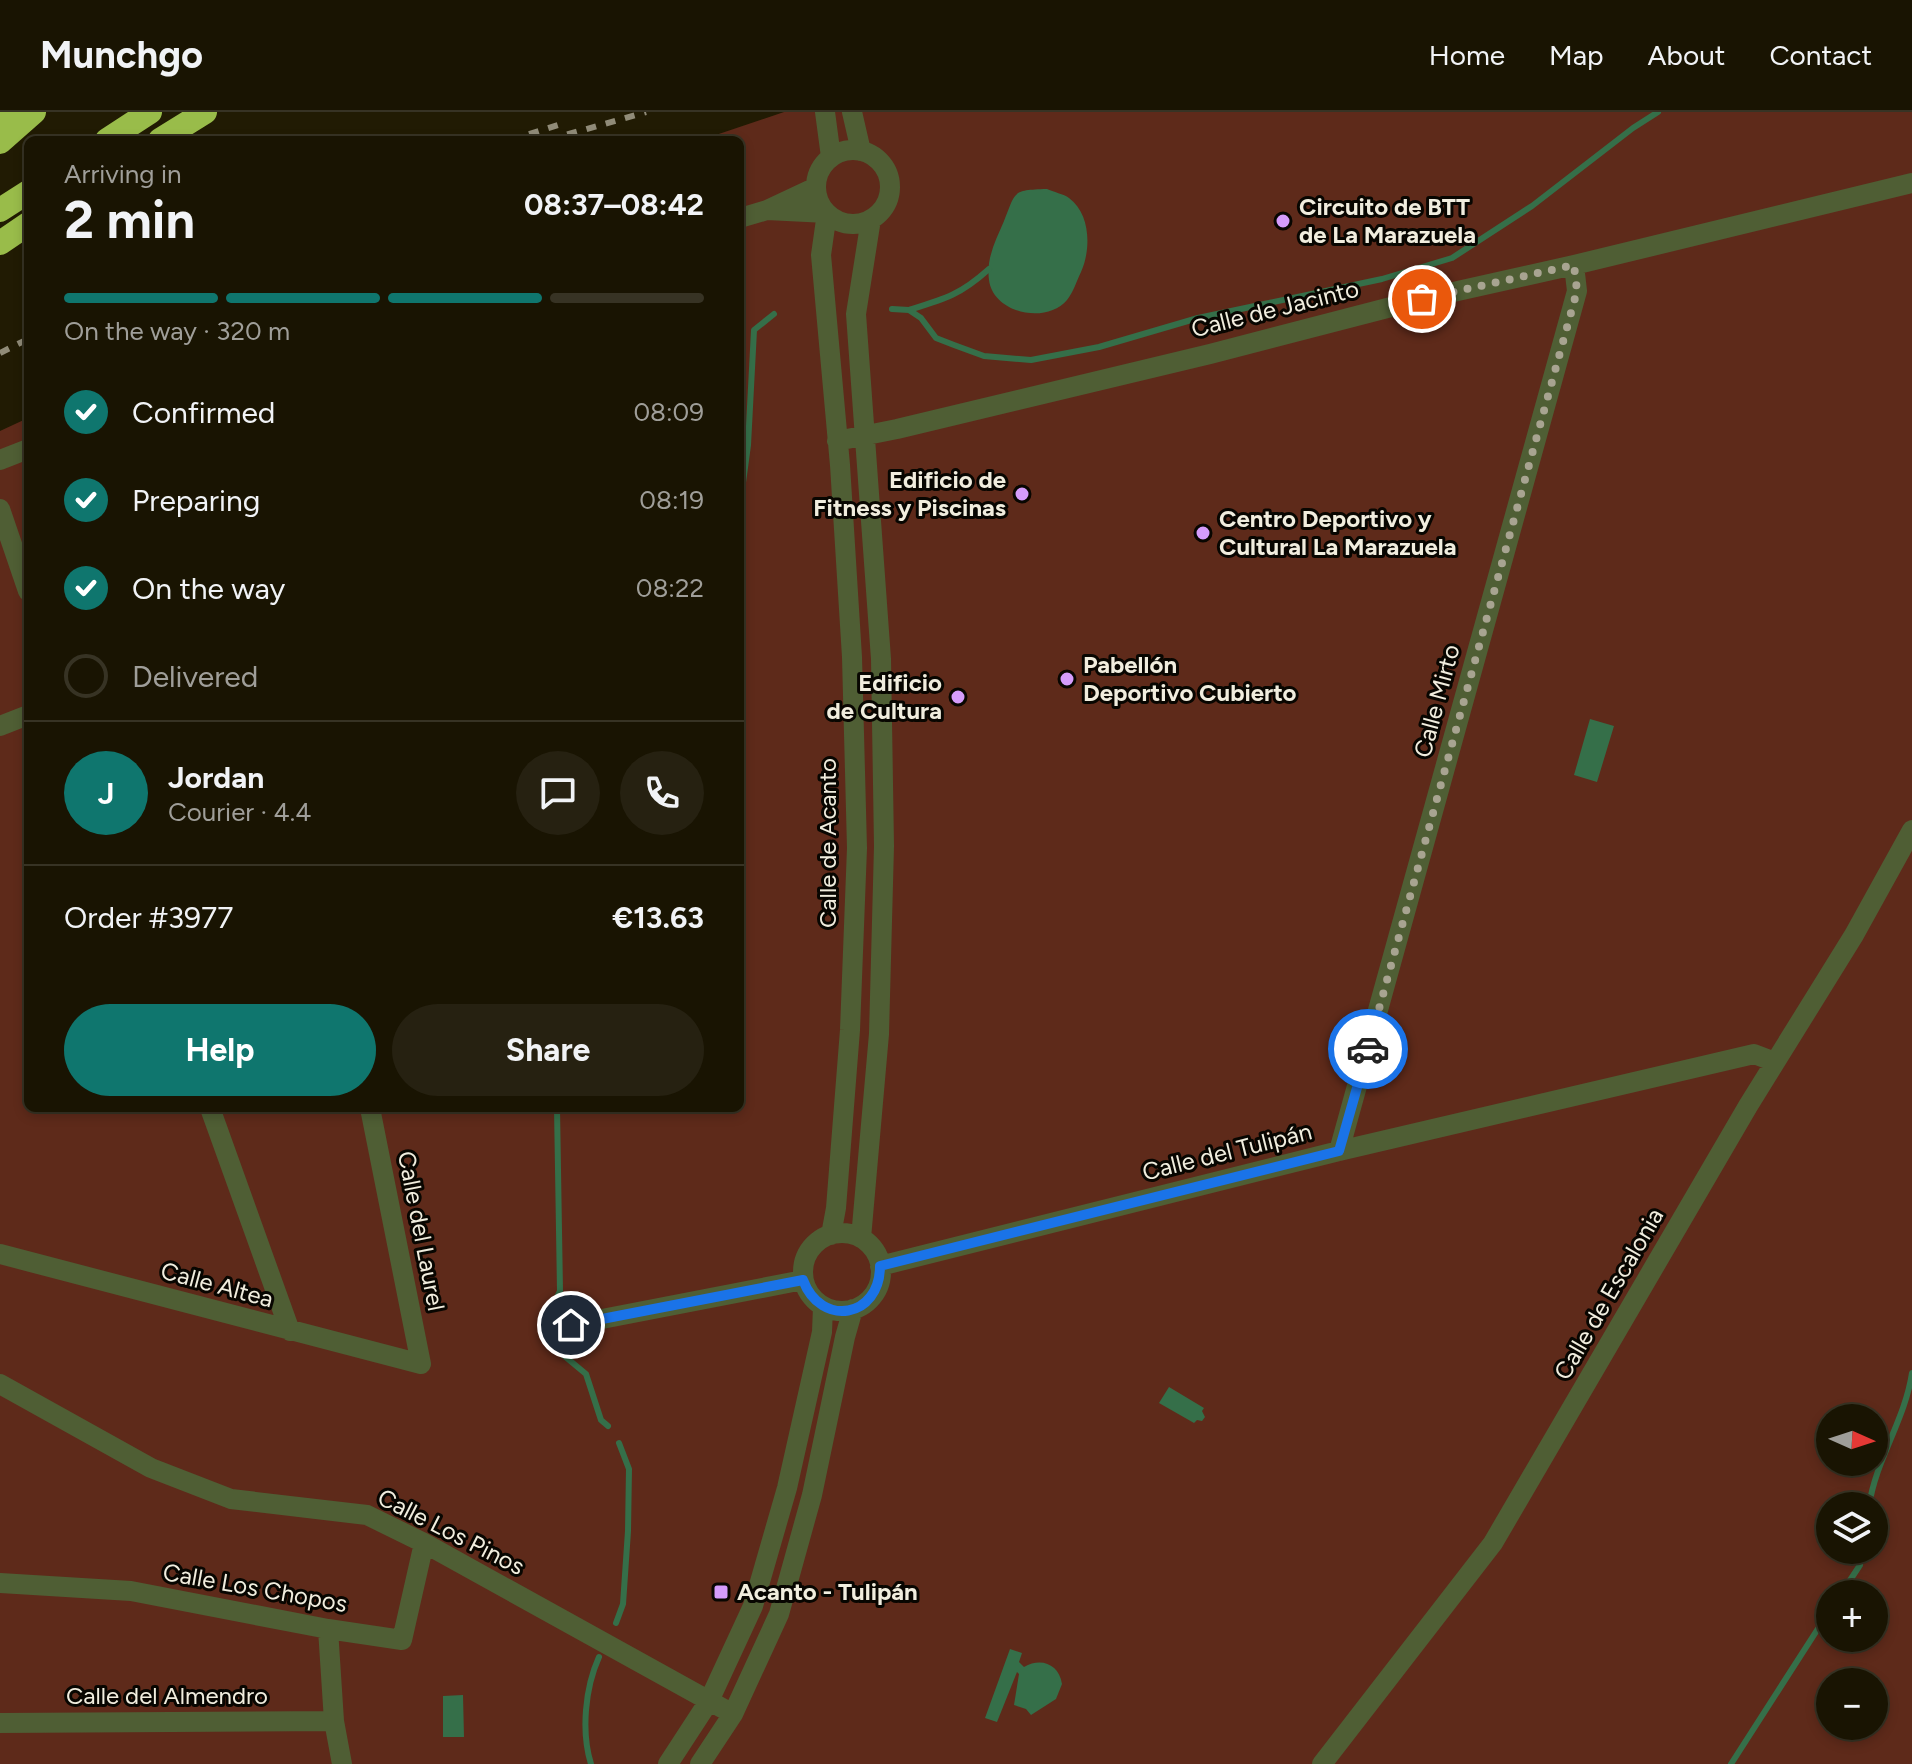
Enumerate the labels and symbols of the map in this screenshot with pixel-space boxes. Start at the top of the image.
place label: Circuito de BTT de La Marazuela [1299,192,1476,249]
marker: Circuito de BTT de La Marazuela [1274,212,1292,230]
pin [1388,265,1456,333]
street label: Calle de Jacinto [1188,274,1362,343]
place label: Edificio de Fitness y Piscinas [813,465,1006,522]
marker: Edificio de Fitness y Piscinas [1013,485,1031,503]
place label: Centro Deportivo y Cultural La Marazuela [1219,504,1456,561]
marker: Centro Deportivo y Cultural La Marazuela [1194,524,1212,542]
street label: Calle Mirto [1407,641,1466,761]
place label: Pabellón Deportivo Cubierto [1083,650,1297,707]
place label: Edificio de Cultura [827,668,942,725]
marker: Pabellón Deportivo Cubierto [1058,670,1076,688]
marker: Edificio de Cultura [949,688,967,706]
street label: Calle de Acanto [813,758,842,928]
courier [1328,1009,1408,1089]
street label: Calle del Tulipán [1139,1116,1315,1187]
street label: Calle del Laurel [392,1149,451,1313]
street label: Calle de Escalonia [1548,1203,1669,1385]
street label: Calle Altea [158,1256,276,1313]
pin [537,1291,605,1359]
north arrow [1816,1404,1888,1476]
street label: Calle Los Pinos [373,1482,529,1581]
street label: Calle Los Chopos [161,1557,349,1618]
place label: Acanto - Tulipán [737,1577,918,1606]
marker: Acanto - Tulipán [712,1583,730,1601]
street label: Calle del Almendro [66,1681,268,1710]

